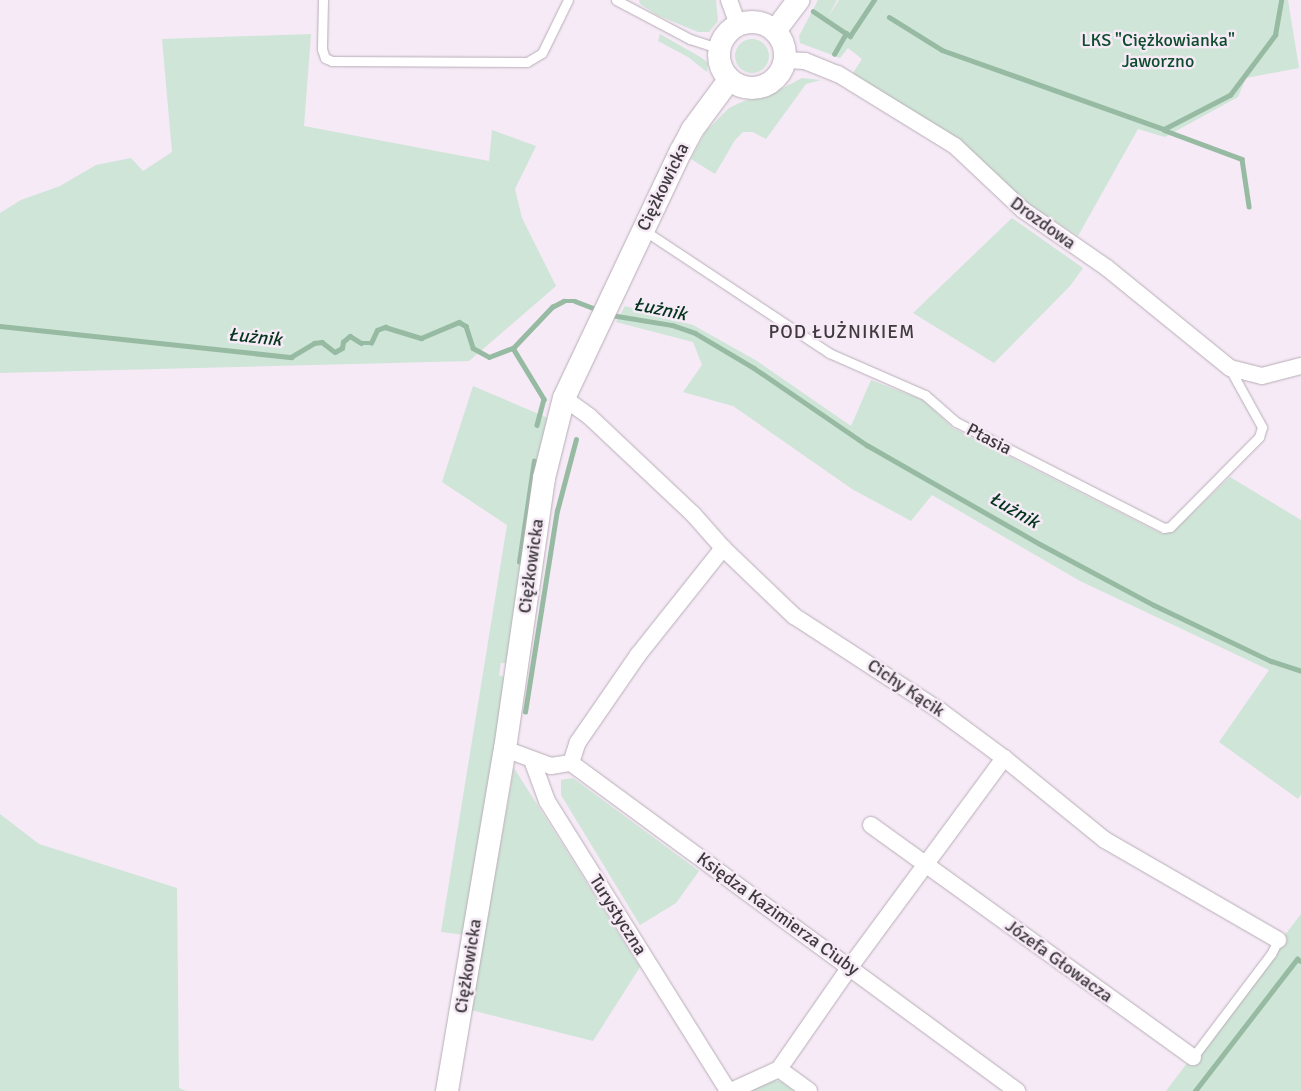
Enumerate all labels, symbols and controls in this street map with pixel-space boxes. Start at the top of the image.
park label: LKS "Ciężkowianka" Jaworzno [1081,30,1235,72]
street label: Ciężkowicka [632,139,694,235]
street label: Drozdowa [1006,192,1080,254]
water label: Łużnik [631,293,689,327]
district label: POD ŁUŻNIKIEM [767,322,917,344]
water label: Łużnik [227,324,283,352]
street label: Ptasia [963,419,1015,459]
water label: Łużnik [985,488,1043,534]
street label: Ciężkowicka [514,517,548,615]
street label: Cichy Kącik [863,654,949,722]
street label: Księdza Kazimierza Ciuby [693,848,863,980]
street label: Turystyczna [585,871,651,959]
street label: Józefa Głowacza [1001,915,1117,1007]
street label: Ciężkowicka [450,917,486,1015]

